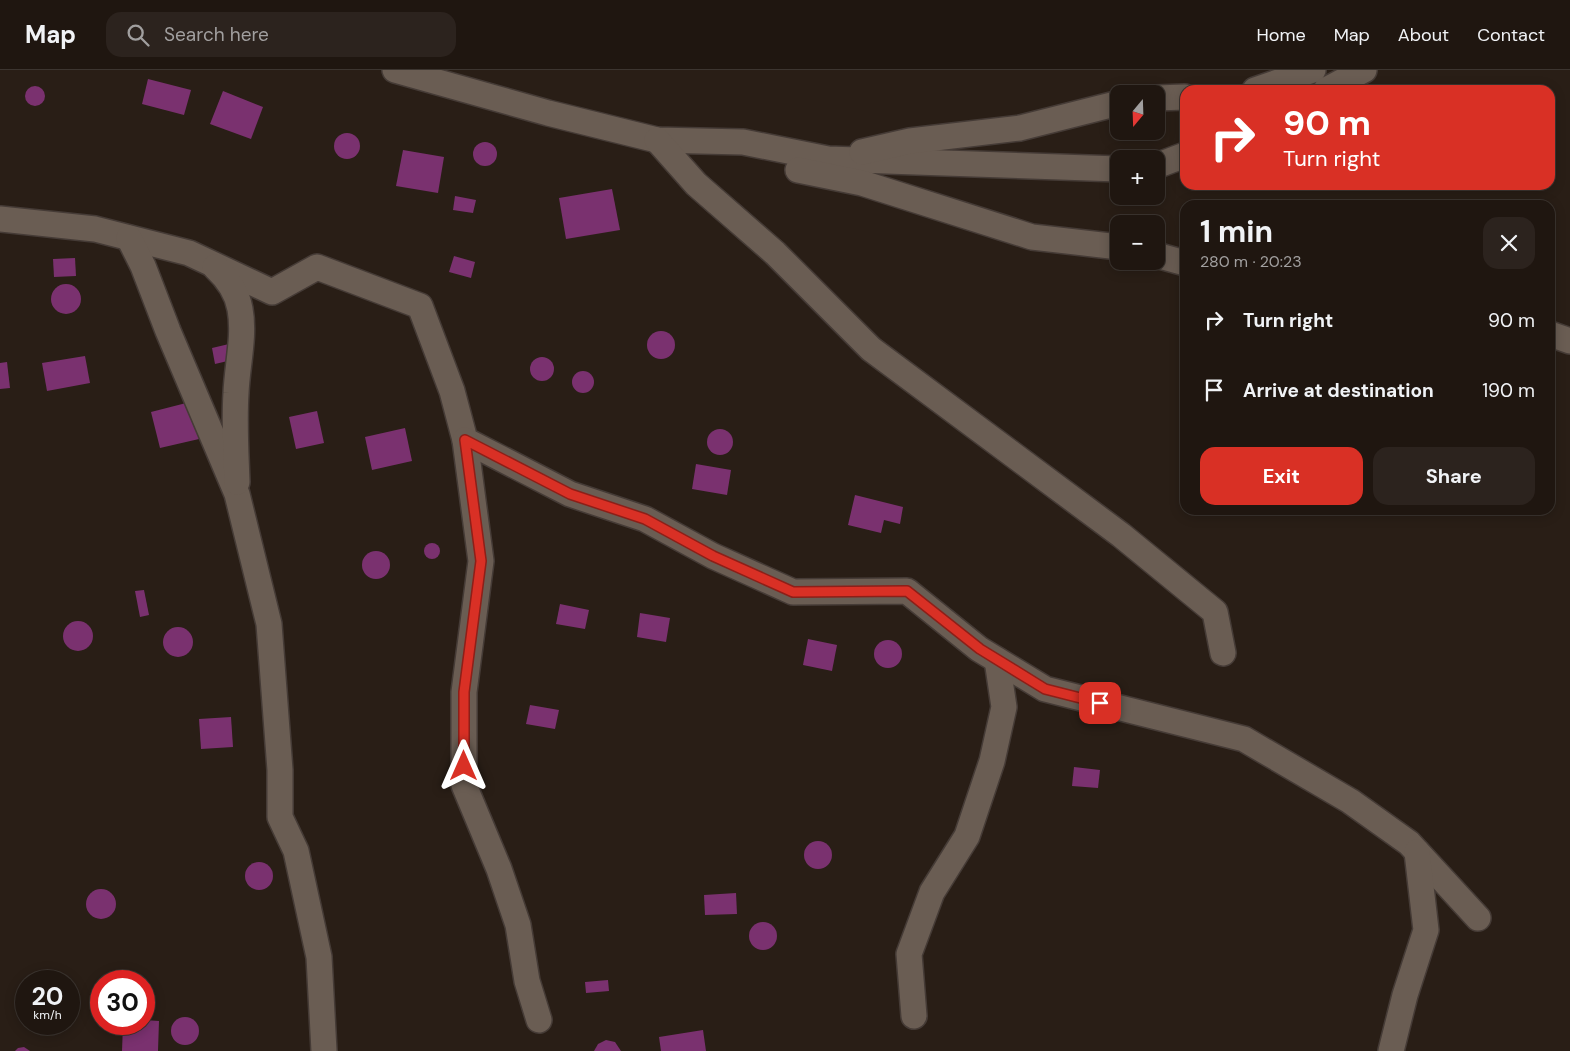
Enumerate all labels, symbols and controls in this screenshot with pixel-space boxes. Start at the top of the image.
search box [106,12,456,57]
text: Map [25,19,76,50]
icon: search [124,21,152,49]
text: Search here [164,22,269,47]
text: Home [1256,23,1306,47]
text: Map [1334,23,1370,47]
text: About [1398,23,1449,47]
text: Contact [1477,23,1545,47]
north arrow [1110,85,1165,140]
map controls [1110,85,1165,270]
text: 90 m [1283,100,1371,146]
icon: right [1200,105,1265,170]
text: Turn right [1283,144,1380,173]
button: + [1110,150,1165,205]
text: 1 min [1200,212,1273,251]
button: − [1110,215,1165,270]
button: close [1483,217,1535,269]
text: 280 m · 20:23 [1200,251,1302,272]
icon: right [1200,306,1228,334]
text: Turn right [1243,308,1333,333]
text: 90 m [1488,308,1535,333]
icon: arrive [1200,376,1228,404]
text: Arrive at destination [1243,378,1434,403]
text: 190 m [1482,378,1535,403]
button: Exit [1200,447,1363,505]
button: Share [1373,447,1535,505]
pin [1079,682,1121,724]
icon: arrive [1086,689,1114,717]
position arrow [437,739,489,791]
speed limit sign: 30 [90,970,155,1035]
text: 20 [32,980,63,1013]
text: km/h [33,1007,62,1023]

